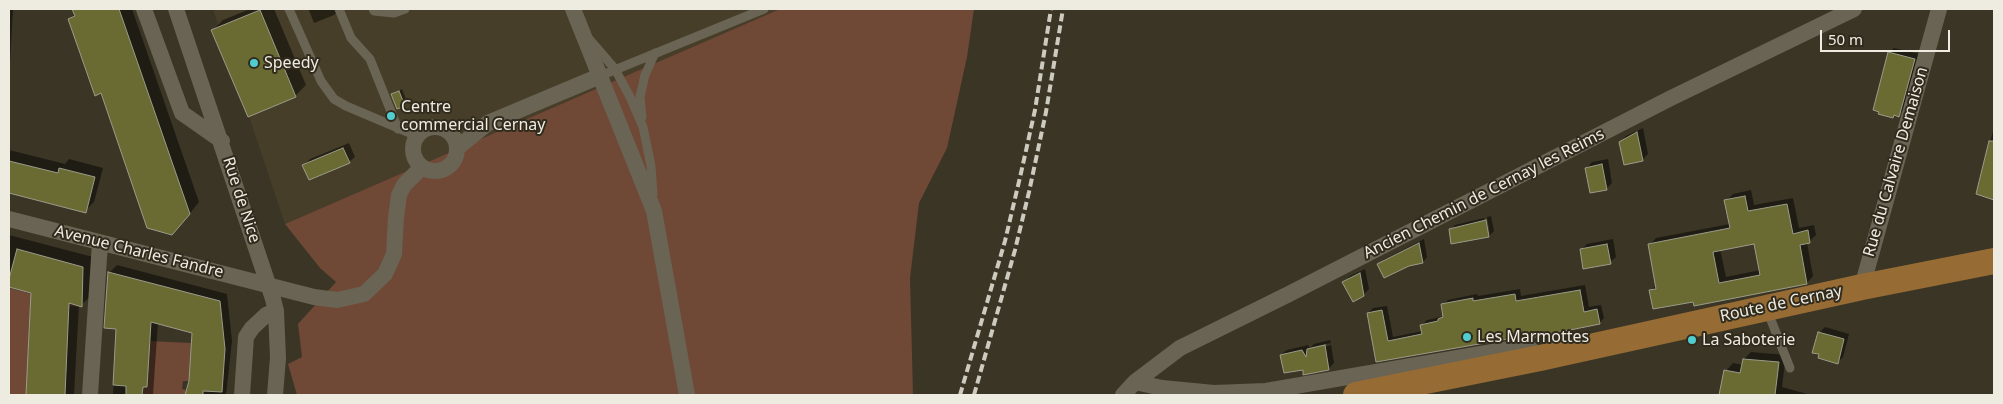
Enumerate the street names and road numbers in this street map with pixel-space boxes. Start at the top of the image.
street label: Rue du Calvaire Demaison [1860,65,1932,259]
street label: Ancien Chemin de Cernay les Reims [1360,125,1608,263]
street label: Rue de Nice [218,155,264,245]
street label: Avenue Charles Fandre [53,222,225,282]
street label: Route de Cernay [1718,282,1844,326]

